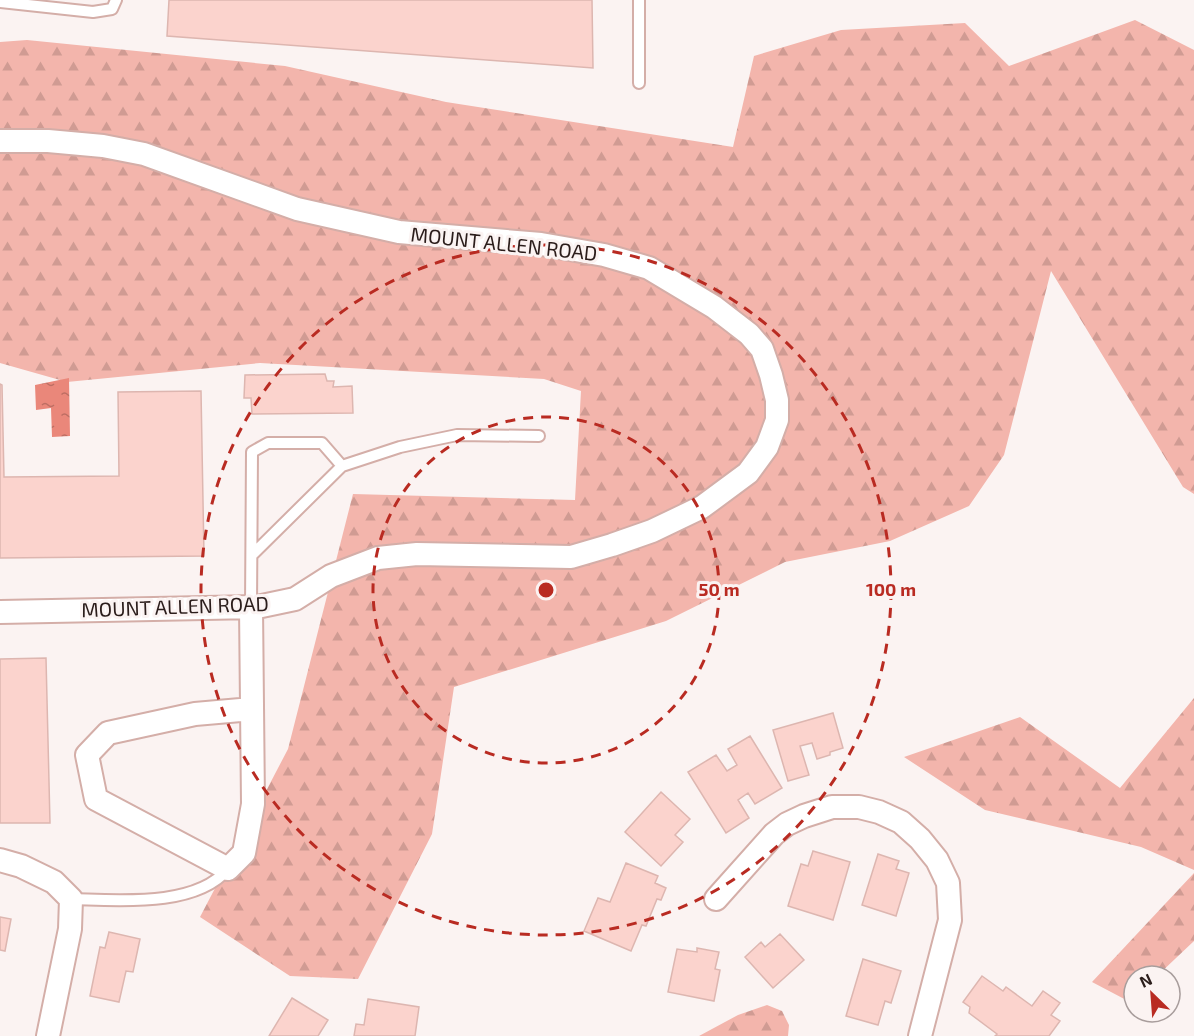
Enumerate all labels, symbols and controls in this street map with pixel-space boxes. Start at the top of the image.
street label: MOUNT ALLEN ROAD [410,221,599,265]
text: 50 m [698,578,740,600]
text: 100 m [866,578,916,600]
centre of rings [536,580,556,600]
street label: MOUNT ALLEN ROAD [81,591,269,621]
north arrow [1122,964,1182,1024]
text: N [1136,969,1155,991]

